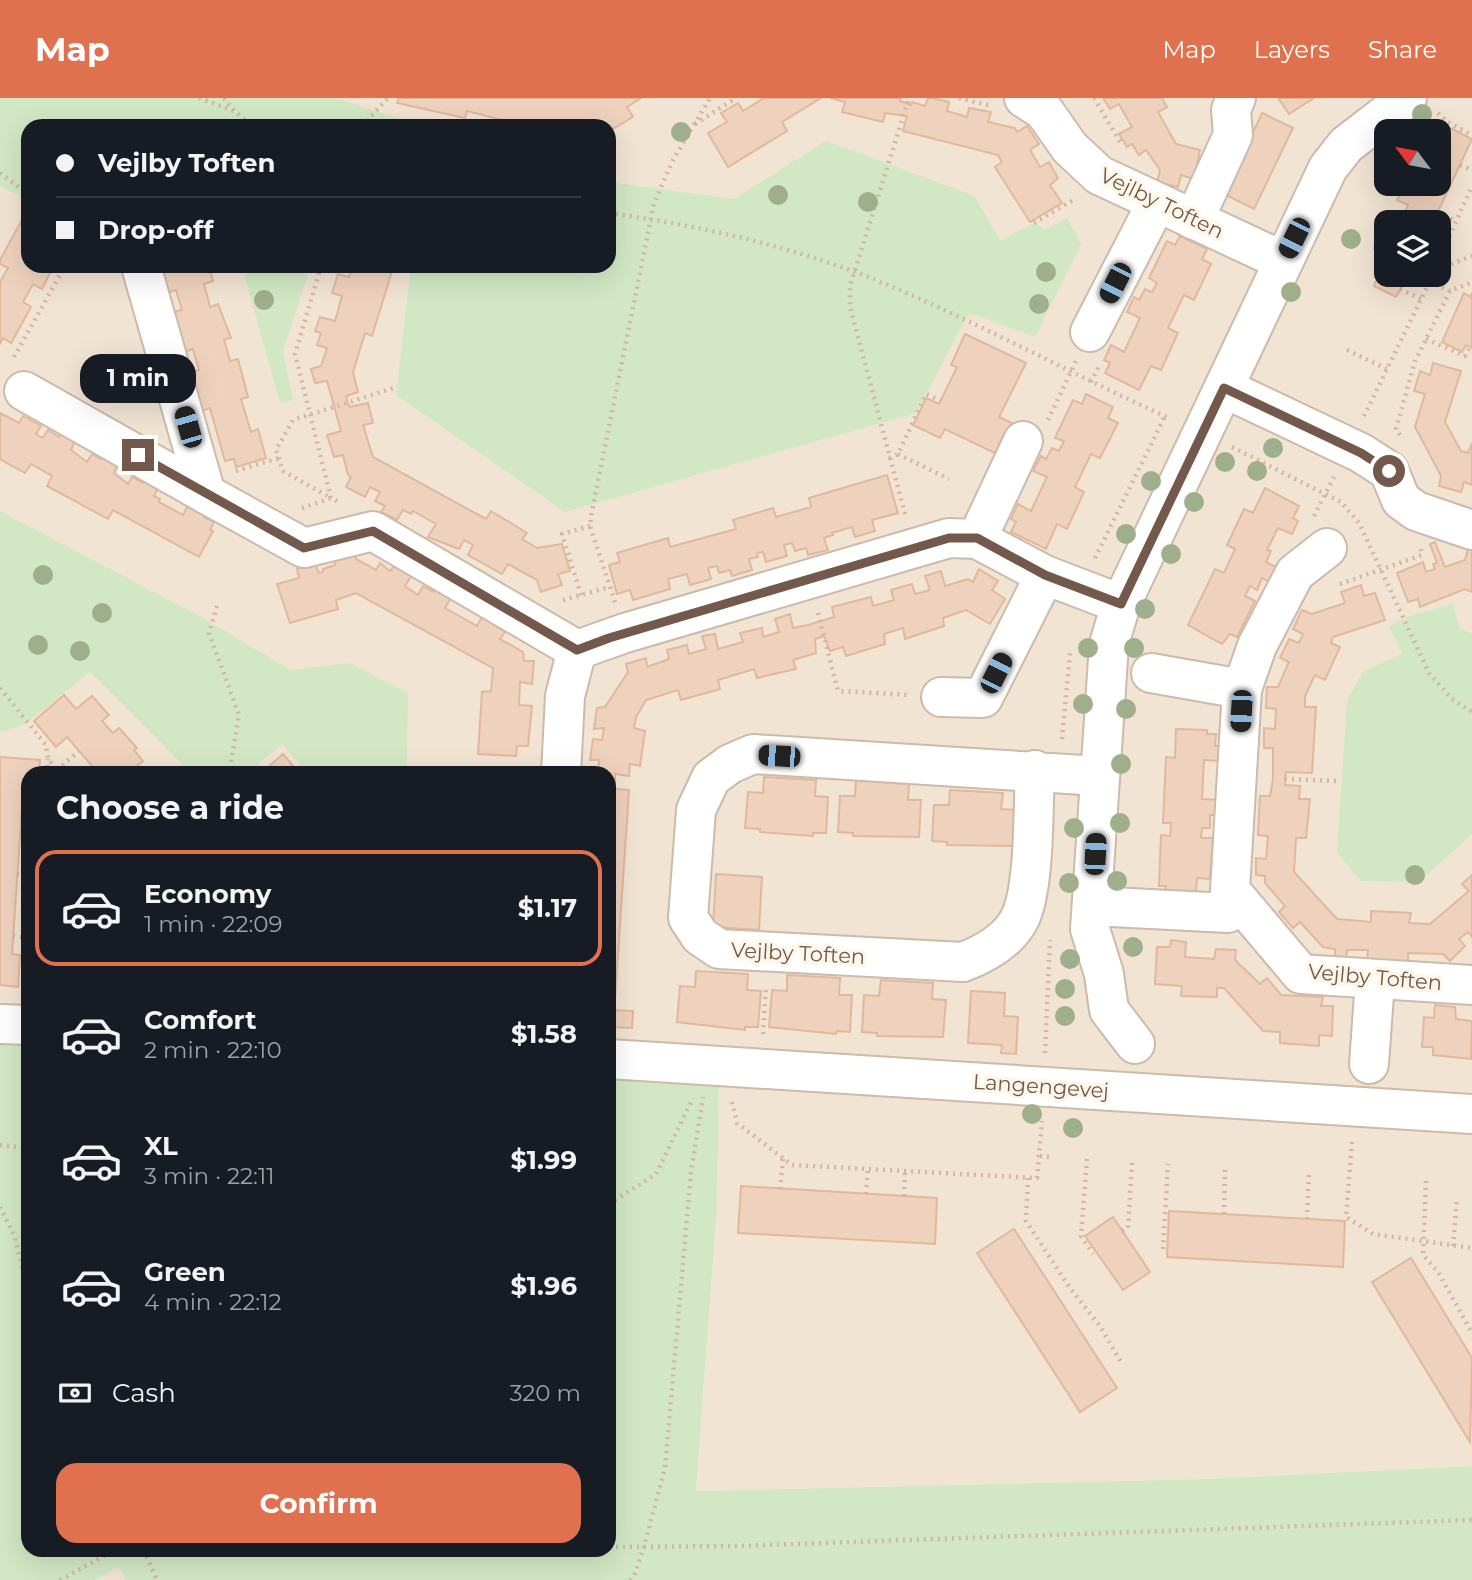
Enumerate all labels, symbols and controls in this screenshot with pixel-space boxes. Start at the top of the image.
text: Map [35,29,110,69]
text: Map [1162,35,1216,64]
text: Layers [1254,35,1330,64]
text: Share [1368,35,1437,64]
north arrow [1374,119,1451,196]
map controls [1374,119,1451,287]
text: Vejlby Toften [98,147,275,179]
street label: Vejlby Toften [1096,162,1228,244]
button: layers [1374,210,1451,287]
text: Drop-off [98,214,213,246]
car [1276,215,1313,261]
car [1097,260,1134,306]
callout: 1 min [80,354,196,402]
text: 1 min [107,364,169,392]
car [173,404,204,450]
route end [122,439,154,471]
route start [1373,455,1405,487]
car [978,650,1015,696]
car [1230,689,1253,733]
car [758,744,801,768]
text: Choose a ride [56,788,284,827]
car [1084,832,1107,876]
icon: car [60,877,123,940]
text: Economy [144,878,271,910]
text: $1.17 [518,892,577,924]
text: 1 min · 22:09 [144,910,283,938]
street label: Vejlby Toften [730,937,866,969]
street label: Vejlby Toften [1307,959,1443,995]
icon: car [60,1003,123,1066]
text: Comfort [144,1004,256,1036]
text: $1.58 [511,1018,577,1050]
text: 2 min · 22:10 [144,1036,282,1064]
street label: Langengevej [972,1069,1110,1103]
icon: car [60,1129,123,1192]
text: XL [144,1130,178,1162]
text: $1.99 [511,1144,577,1176]
text: 3 min · 22:11 [144,1162,275,1190]
icon: car [60,1255,123,1318]
text: Green [144,1256,226,1288]
text: $1.96 [511,1270,577,1302]
text: 4 min · 22:12 [144,1288,282,1316]
icon: cash [56,1374,94,1412]
text: Cash [112,1377,176,1409]
text: 320 m [509,1379,581,1407]
button: Confirm [56,1463,581,1543]

